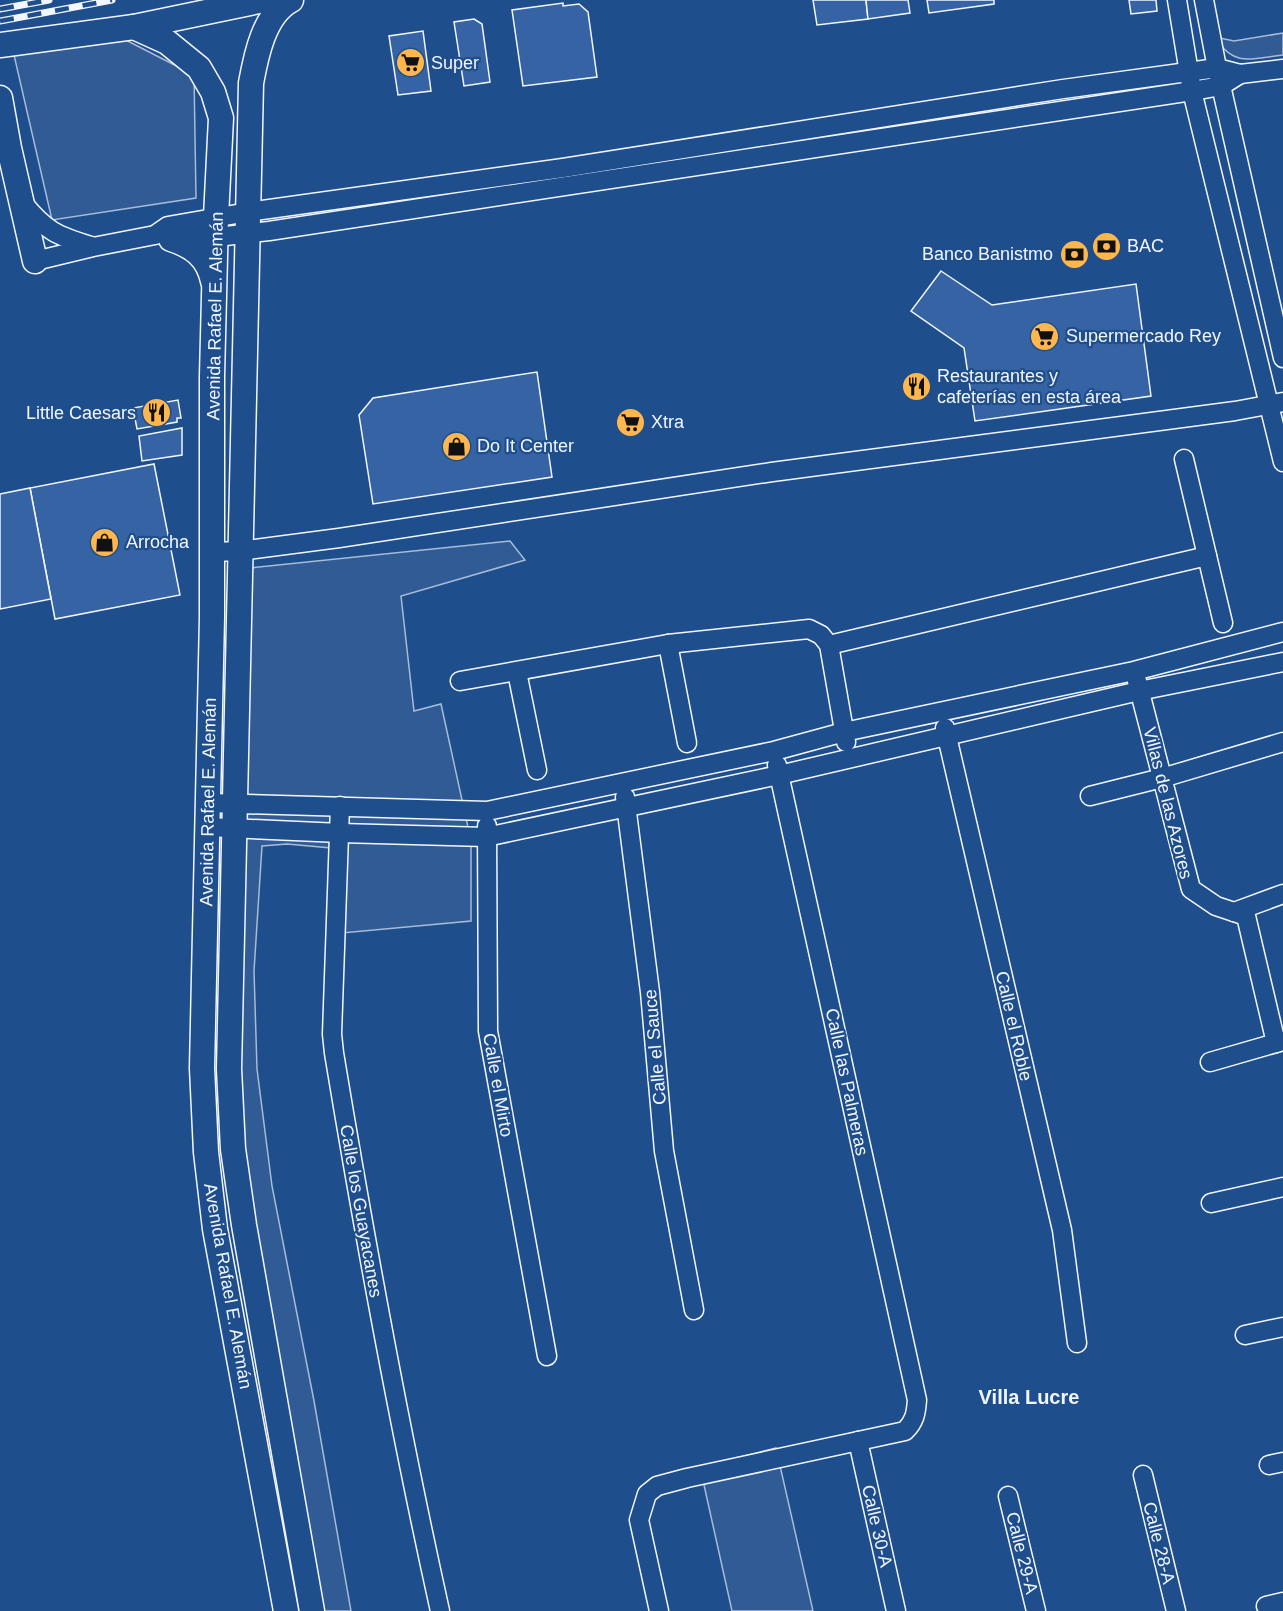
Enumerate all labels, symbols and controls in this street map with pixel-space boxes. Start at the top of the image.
supermarket icon: Super [394,47,426,79]
place label: Super [431,53,479,73]
street label: Avenida Rafael E. Alemán [203,211,227,421]
bank icon: BAC [1090,230,1122,262]
place label: BAC [1127,236,1164,256]
bank icon: Banco Banistmo [1058,238,1090,270]
place label: Banco Banistmo [922,244,1053,264]
supermarket icon: Supermercado Rey [1029,320,1061,352]
place label: Supermercado Rey [1066,326,1221,346]
place label: Restaurantes y cafeterías en esta área [937,366,1122,407]
restaurant icon: Restaurantes y cafeterías en esta área [900,370,932,402]
restaurant icon: Little Caesars [141,397,173,429]
place label: Little Caesars [26,403,136,423]
supermarket icon: Xtra [614,406,646,438]
place label: Xtra [651,412,685,432]
shop icon: Do It Center [440,430,472,462]
place label: Do It Center [477,436,574,456]
shop icon: Arrocha [89,526,121,558]
place label: Arrocha [126,532,190,552]
street label: Avenida Rafael E. Alemán [196,697,220,907]
street label: Villas de las Azores [1139,725,1197,881]
street label: Calle el Roble [992,969,1036,1083]
street label: Calle el Sauce [640,988,670,1106]
street label: Calle las Palmeras [822,1007,872,1157]
street label: Calle el Mirto [479,1032,517,1138]
street label: Calle los Guayacanes [336,1123,386,1299]
street label: Avenida Rafael E. Alemán [200,1181,256,1391]
district label: Villa Lucre [979,1386,1079,1408]
street label: Calle 30-A [858,1483,896,1569]
street label: Calle 28-A [1139,1500,1179,1586]
street label: Calle 29-A [1002,1510,1042,1596]

